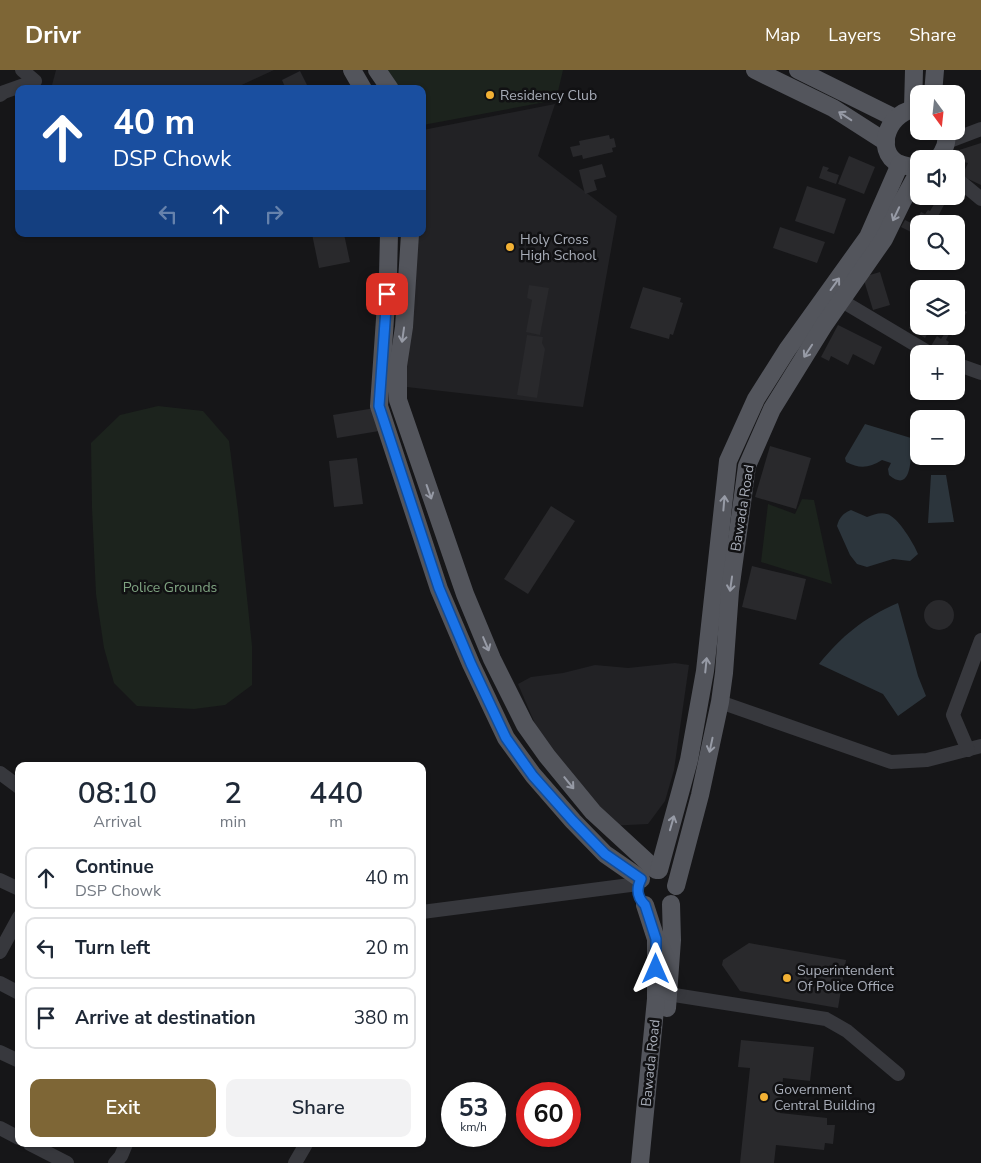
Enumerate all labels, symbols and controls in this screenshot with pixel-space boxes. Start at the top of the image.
text: Drivr [25,19,81,51]
text: Map [765,23,800,47]
text: Layers [828,23,881,47]
text: Share [909,23,956,47]
north arrow [910,85,965,140]
map controls [910,85,965,465]
place label: Residency Club [500,86,597,105]
marker: Residency Club [484,89,496,101]
text: 40 m [113,99,195,146]
icon: ahead [30,105,95,170]
one-way arrow [839,110,853,120]
text: DSP Chowk [113,144,231,174]
button: sound [910,150,965,205]
icon: left [154,200,182,228]
icon: ahead [207,200,235,228]
icon: right [260,200,288,228]
one-way arrow [890,206,900,221]
button: search [910,215,965,270]
place label: Holy Cross High School [520,230,597,265]
marker: Holy Cross High School [504,241,516,253]
pin [366,273,408,315]
one-way arrow [830,277,840,291]
icon: arrive [373,280,401,308]
button: layers [910,280,965,335]
one-way arrow [397,326,407,342]
one-way arrow [803,343,813,357]
button: + [910,345,965,400]
button: − [910,410,965,465]
street label: Bawada Road [726,463,759,553]
one-way arrow [424,483,434,499]
one-way arrow [719,495,729,511]
one-way arrow [726,576,736,592]
park label: Police Grounds [123,578,218,597]
one-way arrow [482,636,491,651]
one-way arrow [701,657,711,673]
one-way arrow [705,736,715,752]
text: 08:10 [78,773,157,814]
text: 2 [224,773,242,814]
text: 440 [309,773,363,814]
one-way arrow [563,776,574,789]
text: Arrival [93,811,141,833]
text: min [220,811,246,833]
text: m [329,811,343,833]
one-way arrow [667,816,677,832]
text: Continue [75,854,154,880]
icon: ahead [32,864,60,892]
text: 40 m [365,865,409,891]
text: DSP Chowk [75,880,161,902]
icon: left [32,934,60,962]
text: Turn left [75,935,150,961]
text: 20 m [365,935,409,961]
position arrow [629,942,681,994]
place label: Superintendent Of Police Office [797,961,894,996]
marker: Superintendent Of Police Office [781,972,793,984]
icon: arrive [32,1004,60,1032]
text: Arrive at destination [75,1005,256,1031]
text: 380 m [354,1005,409,1031]
street label: Bawada Road [636,1018,665,1108]
button: Exit [30,1079,216,1137]
button: Share [226,1079,411,1137]
place label: Government Central Building [774,1080,876,1115]
speed limit sign: 60 [516,1082,581,1147]
text: 53 [458,1091,489,1125]
marker: Government Central Building [758,1091,770,1103]
text: km/h [460,1119,487,1135]

